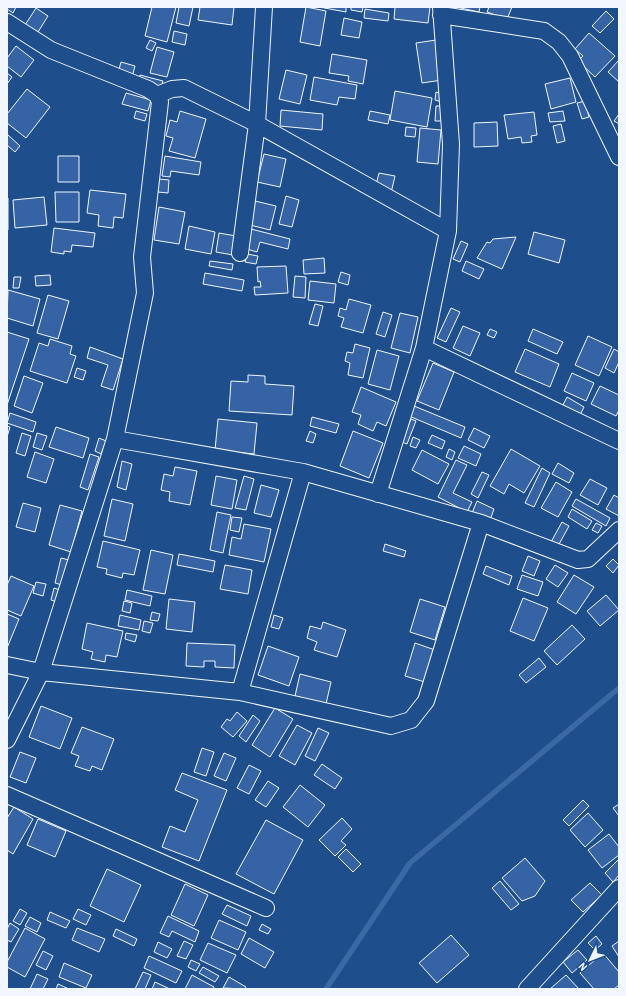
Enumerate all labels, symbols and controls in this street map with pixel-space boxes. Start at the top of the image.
north arrow [570,940,610,980]
text: N [575,960,590,974]

